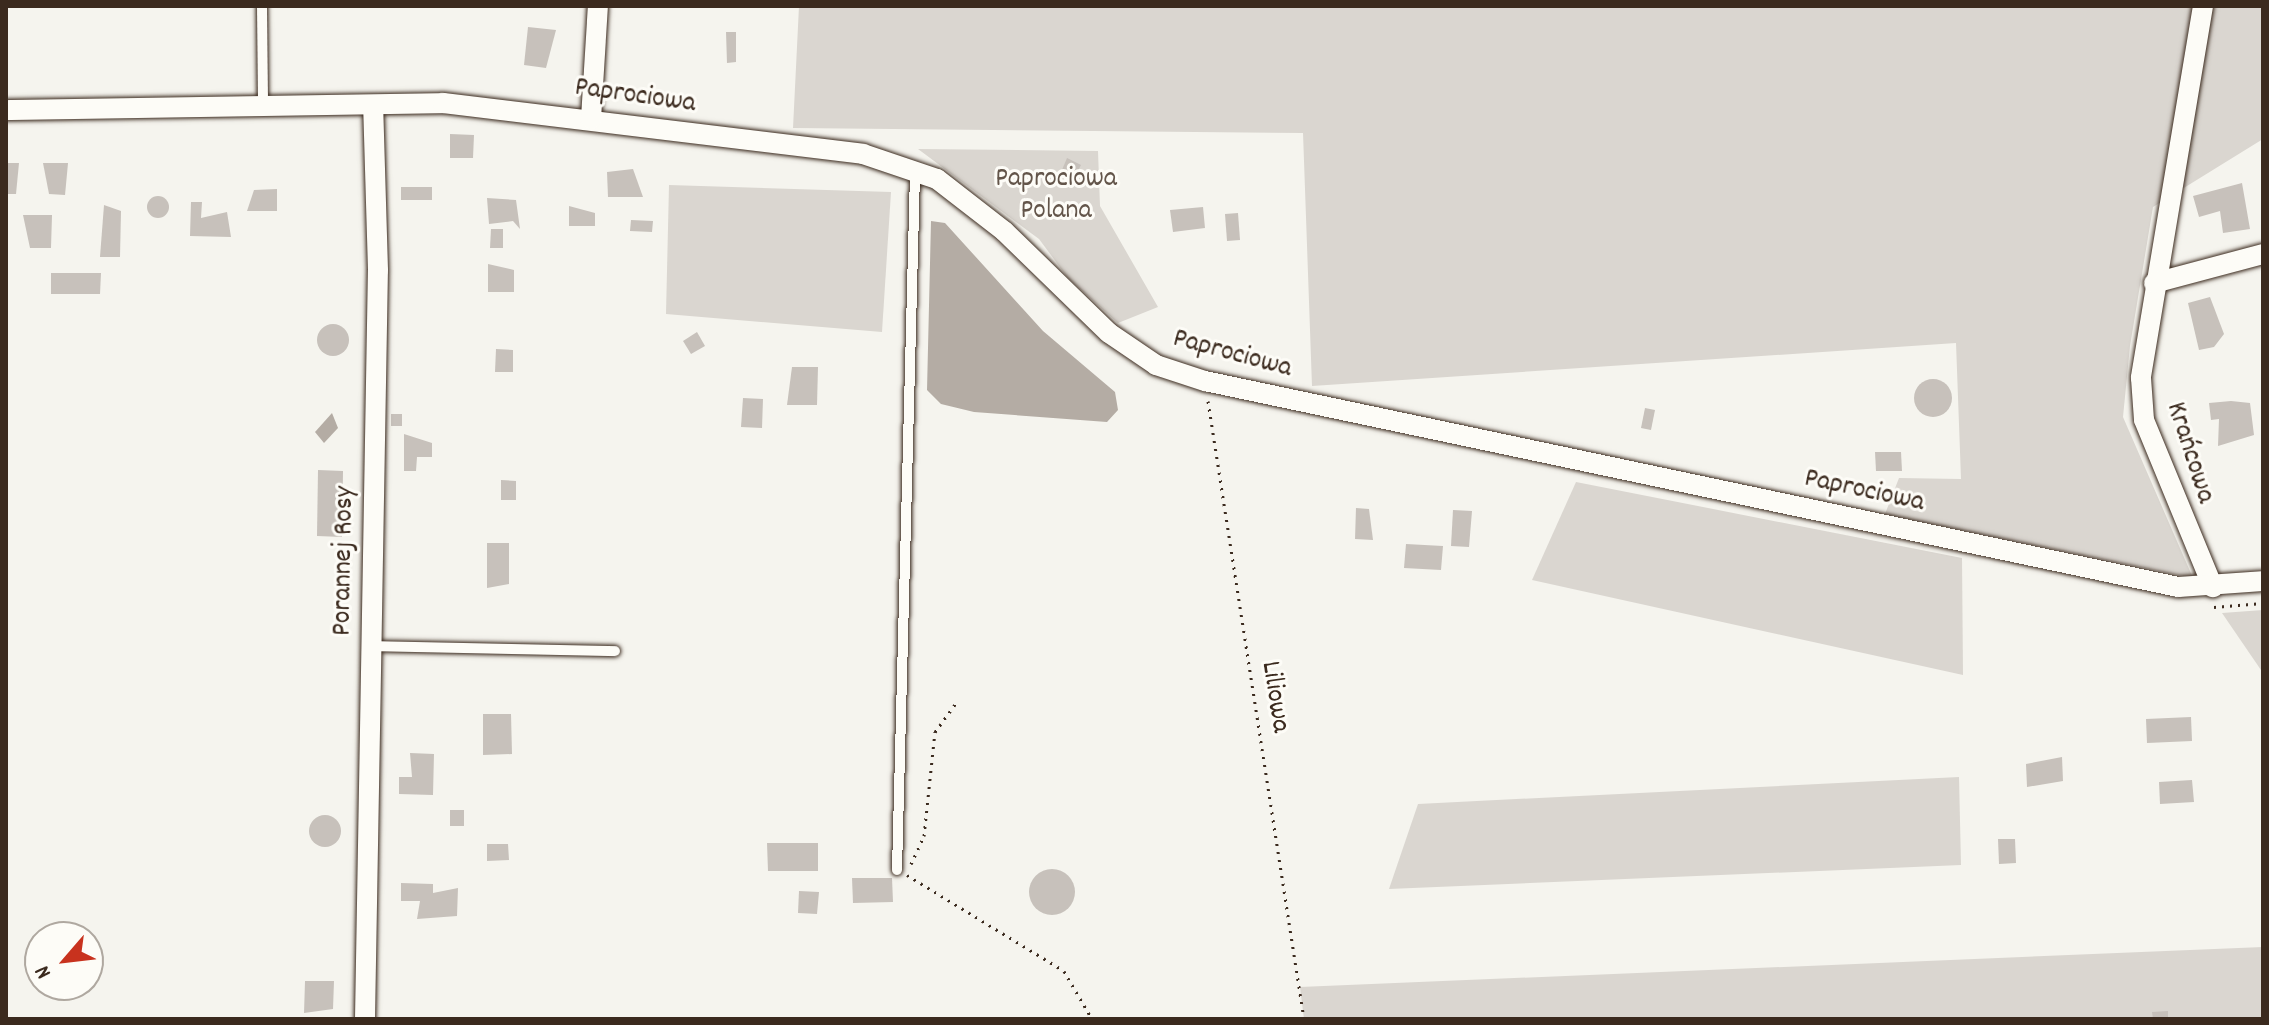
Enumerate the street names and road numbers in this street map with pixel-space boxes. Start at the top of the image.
street label: Paprociowa [572,72,698,122]
street label: Paprociowa [1169,323,1295,387]
street label: Krańcowa [2157,398,2221,508]
street label: Paprociowa [1801,463,1927,521]
street label: Porannej Rosy [327,486,363,636]
street label: Liliowa [1252,659,1296,735]

